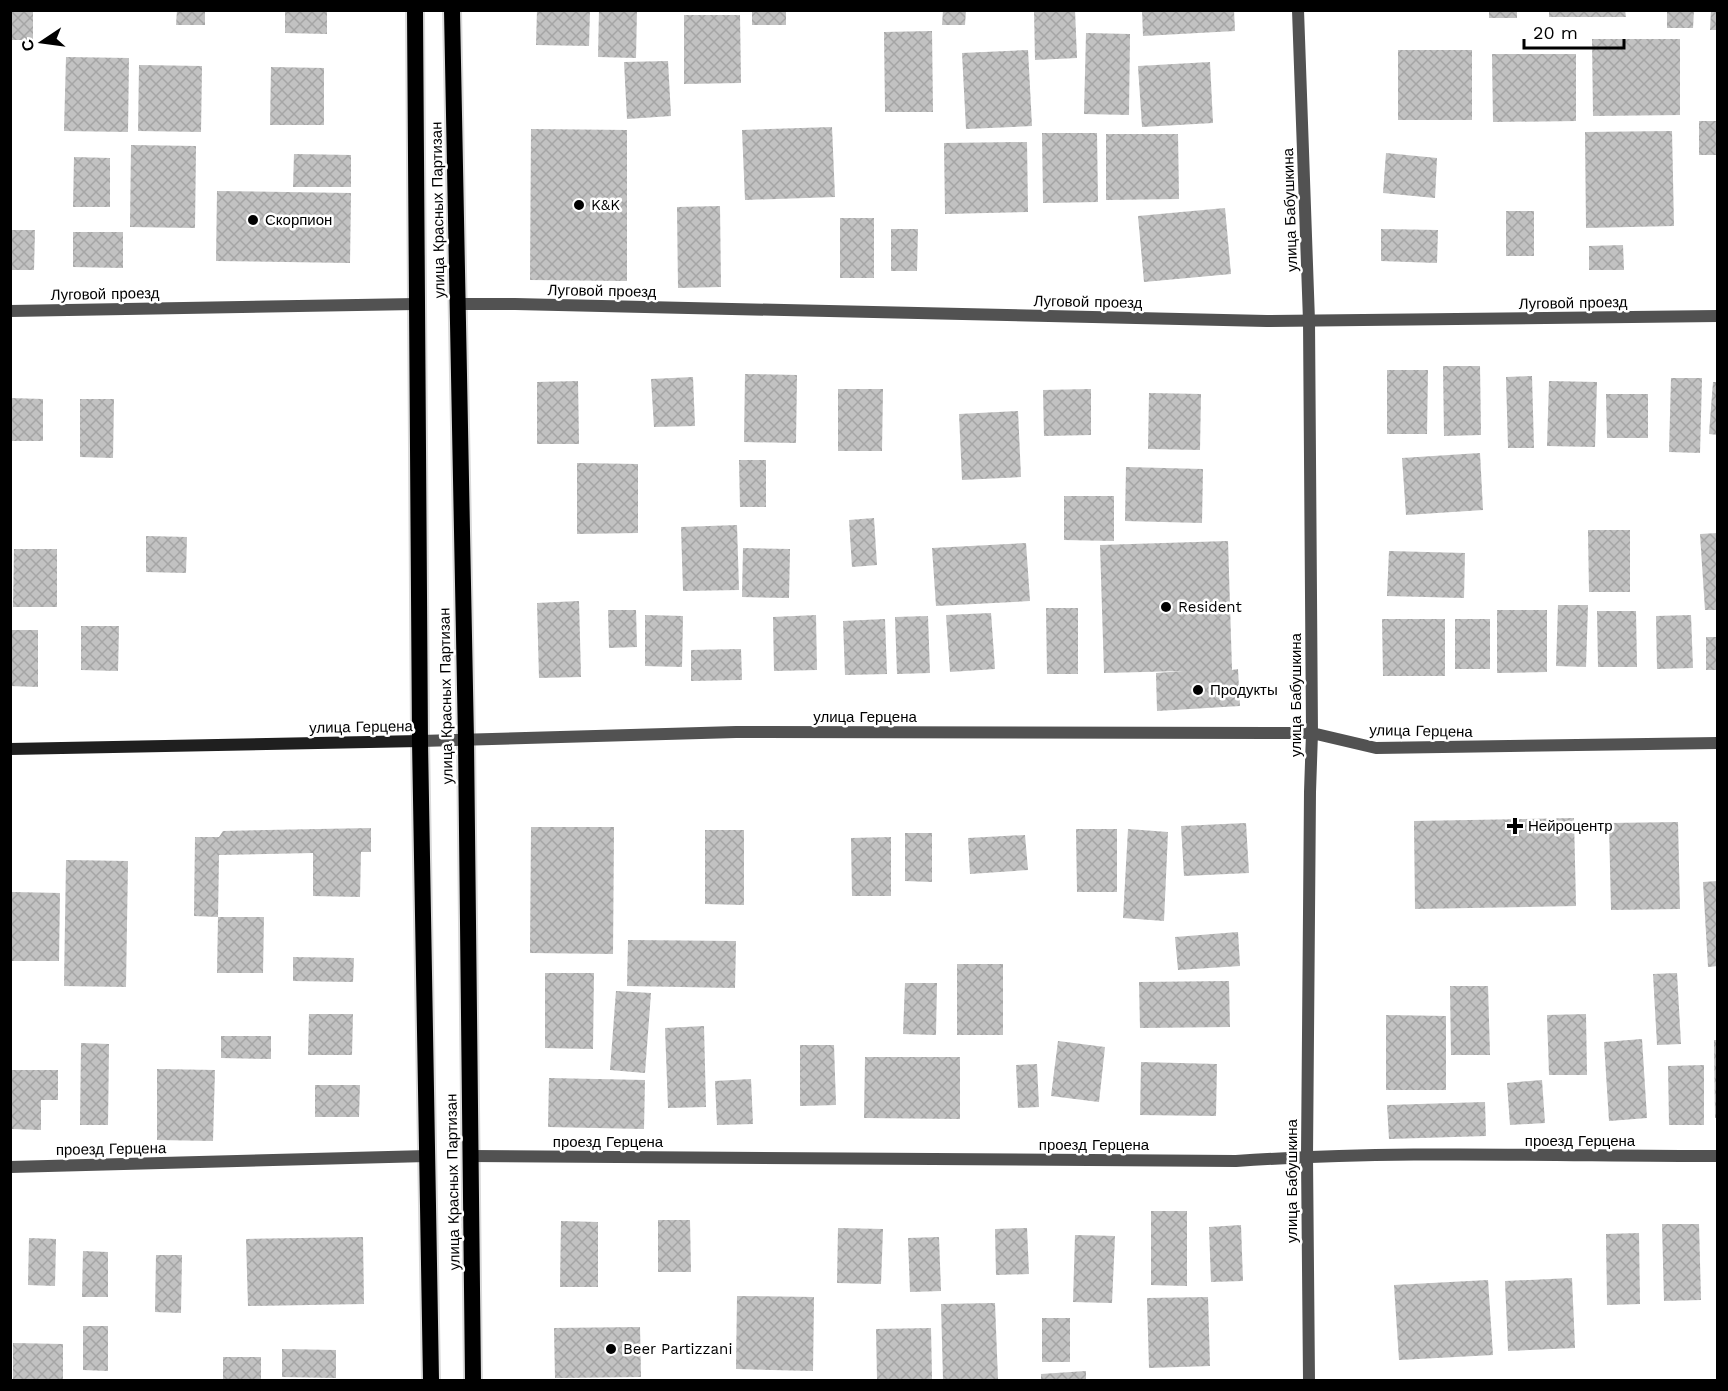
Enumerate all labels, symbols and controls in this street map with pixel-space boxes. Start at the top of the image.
north arrow [12,12,72,72]
scale bar [1524,12,1624,50]
text: 20 m [1533,22,1578,43]
text: С [17,37,38,53]
street label: улица Красных Партизан [427,121,449,299]
street label: улица Бабушкина [1279,147,1301,272]
place label: K&K [591,196,620,214]
marker: K&K [572,198,586,212]
place label: Скорпион [265,211,332,229]
marker: Скорпион [246,213,260,227]
street label: Луговой проезд [547,281,657,301]
street label: Луговой проезд [50,284,160,304]
street label: Луговой проезд [1033,292,1143,312]
street label: Луговой проезд [1518,293,1628,313]
place label: Resident [1178,598,1243,616]
marker: Resident [1159,600,1173,614]
street label: улица Красных Партизан [435,607,457,785]
street label: улица Бабушкина [1287,632,1305,757]
place label: Продукты [1210,681,1278,699]
marker: Продукты [1191,683,1205,697]
street label: улица Герцена [813,708,917,726]
street label: улица Герцена [309,717,414,737]
street label: улица Герцена [1369,721,1474,741]
marker: Нейроцентр [1506,817,1524,835]
place label: Нейроцентр [1528,817,1613,835]
street label: улица Красных Партизан [442,1093,464,1271]
street label: улица Бабушкина [1283,1118,1301,1243]
street label: проезд Герцена [1525,1132,1636,1150]
street label: проезд Герцена [553,1133,664,1151]
street label: проезд Герцена [1039,1136,1150,1154]
street label: проезд Герцена [56,1139,167,1159]
place label: Beer Partizzani [623,1340,732,1358]
marker: Beer Partizzani [604,1342,618,1356]

